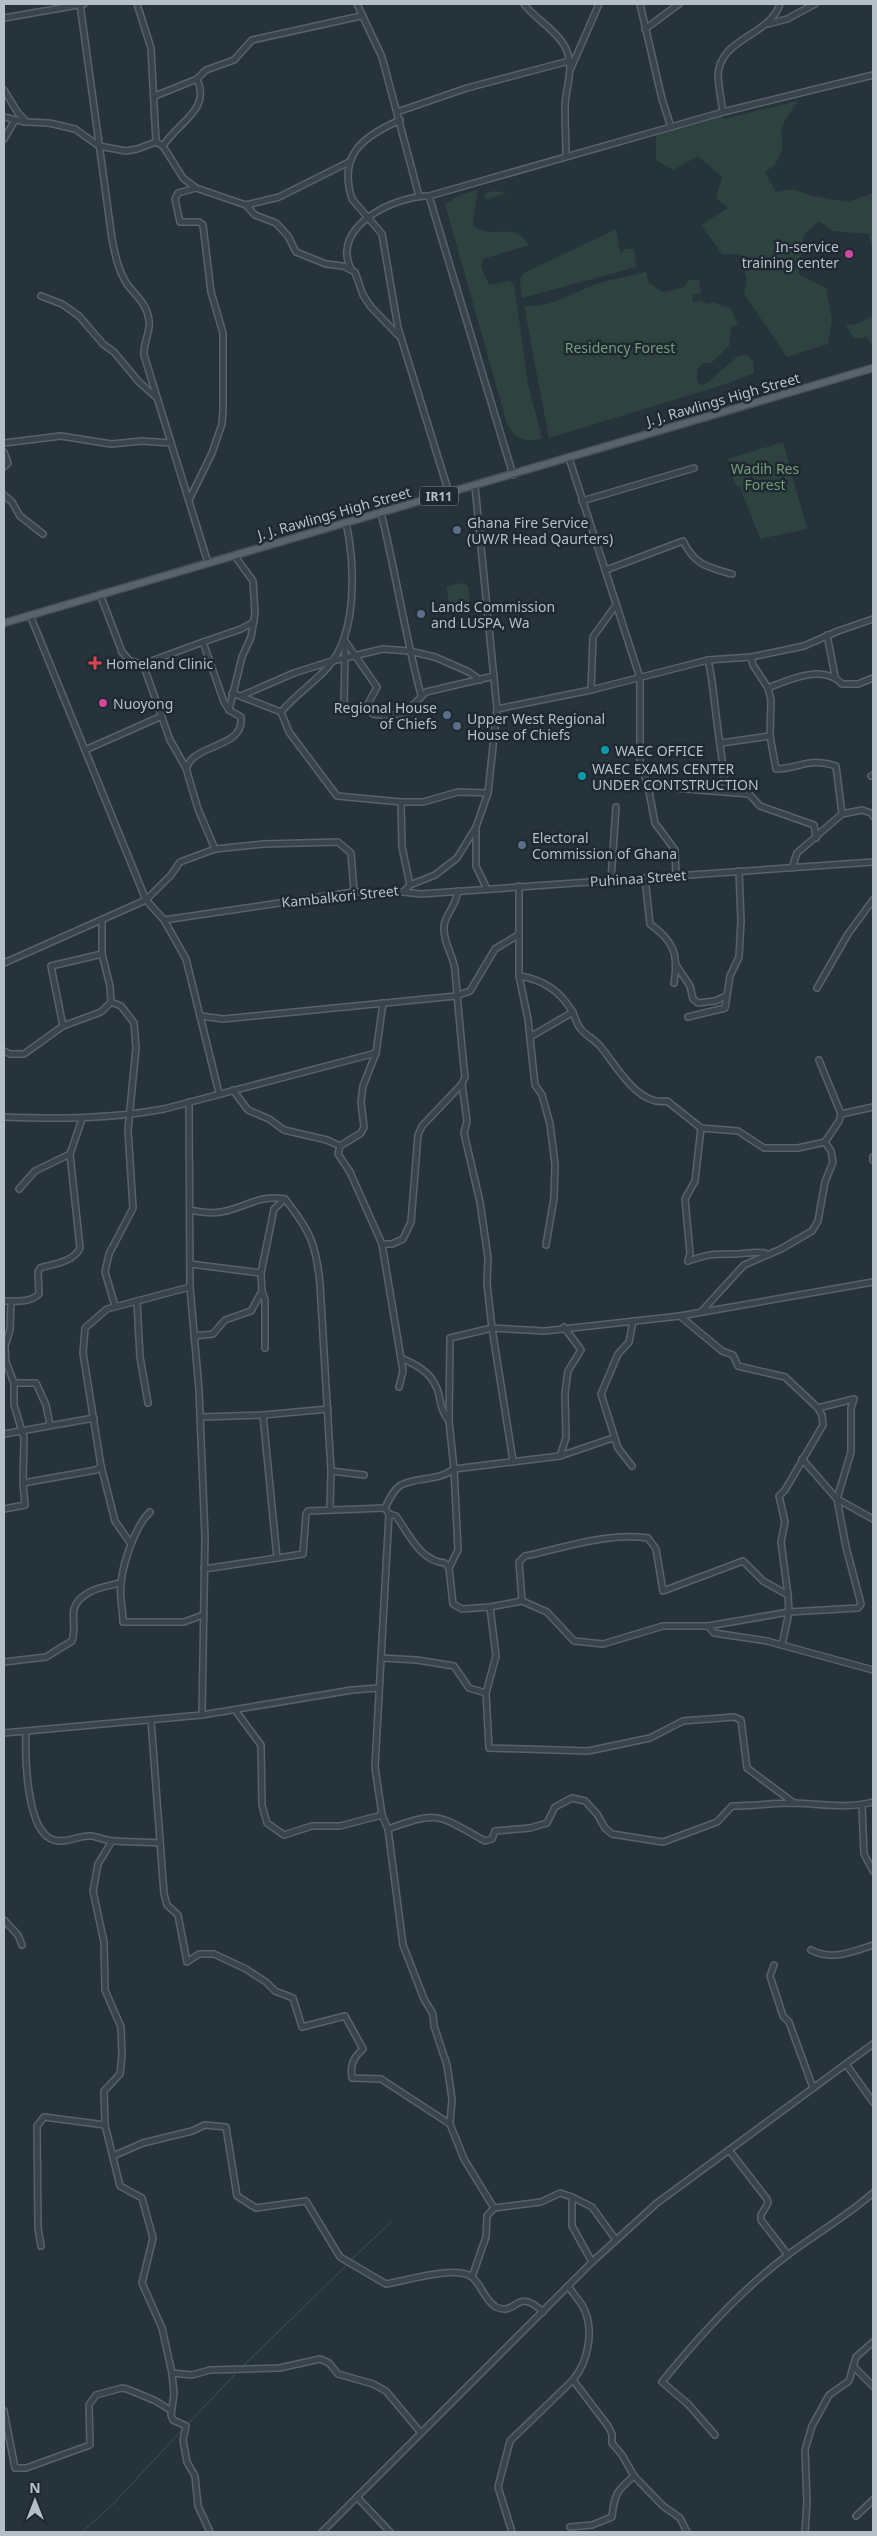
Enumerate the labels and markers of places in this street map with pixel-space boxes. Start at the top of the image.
place label: In-service training center [742,237,839,272]
marker: In-service training center [843,248,855,260]
place label: Ghana Fire Service (UW/R Head Qaurters) [467,513,613,548]
marker: Ghana Fire Service (UW/R Head Qaurters) [451,524,463,536]
place label: Lands Commission and LUSPA, Wa [431,597,555,632]
marker: Lands Commission and LUSPA, Wa [415,608,427,620]
place label: Homeland Clinic [106,654,214,673]
marker: Homeland Clinic [88,656,102,670]
place label: Nuoyong [113,694,173,713]
marker: Nuoyong [97,697,109,709]
place label: Regional House of Chiefs [334,698,437,733]
marker: Regional House of Chiefs [441,709,453,721]
place label: Upper West Regional House of Chiefs [467,709,605,744]
marker: Upper West Regional House of Chiefs [451,720,463,732]
place label: WAEC OFFICE [615,741,704,760]
marker: WAEC OFFICE [599,744,611,756]
place label: WAEC EXAMS CENTER UNDER CONTSTRUCTION [592,759,759,794]
marker: WAEC EXAMS CENTER UNDER CONTSTRUCTION [576,770,588,782]
place label: Electoral Commission of Ghana [532,828,677,863]
marker: Electoral Commission of Ghana [516,839,528,851]

